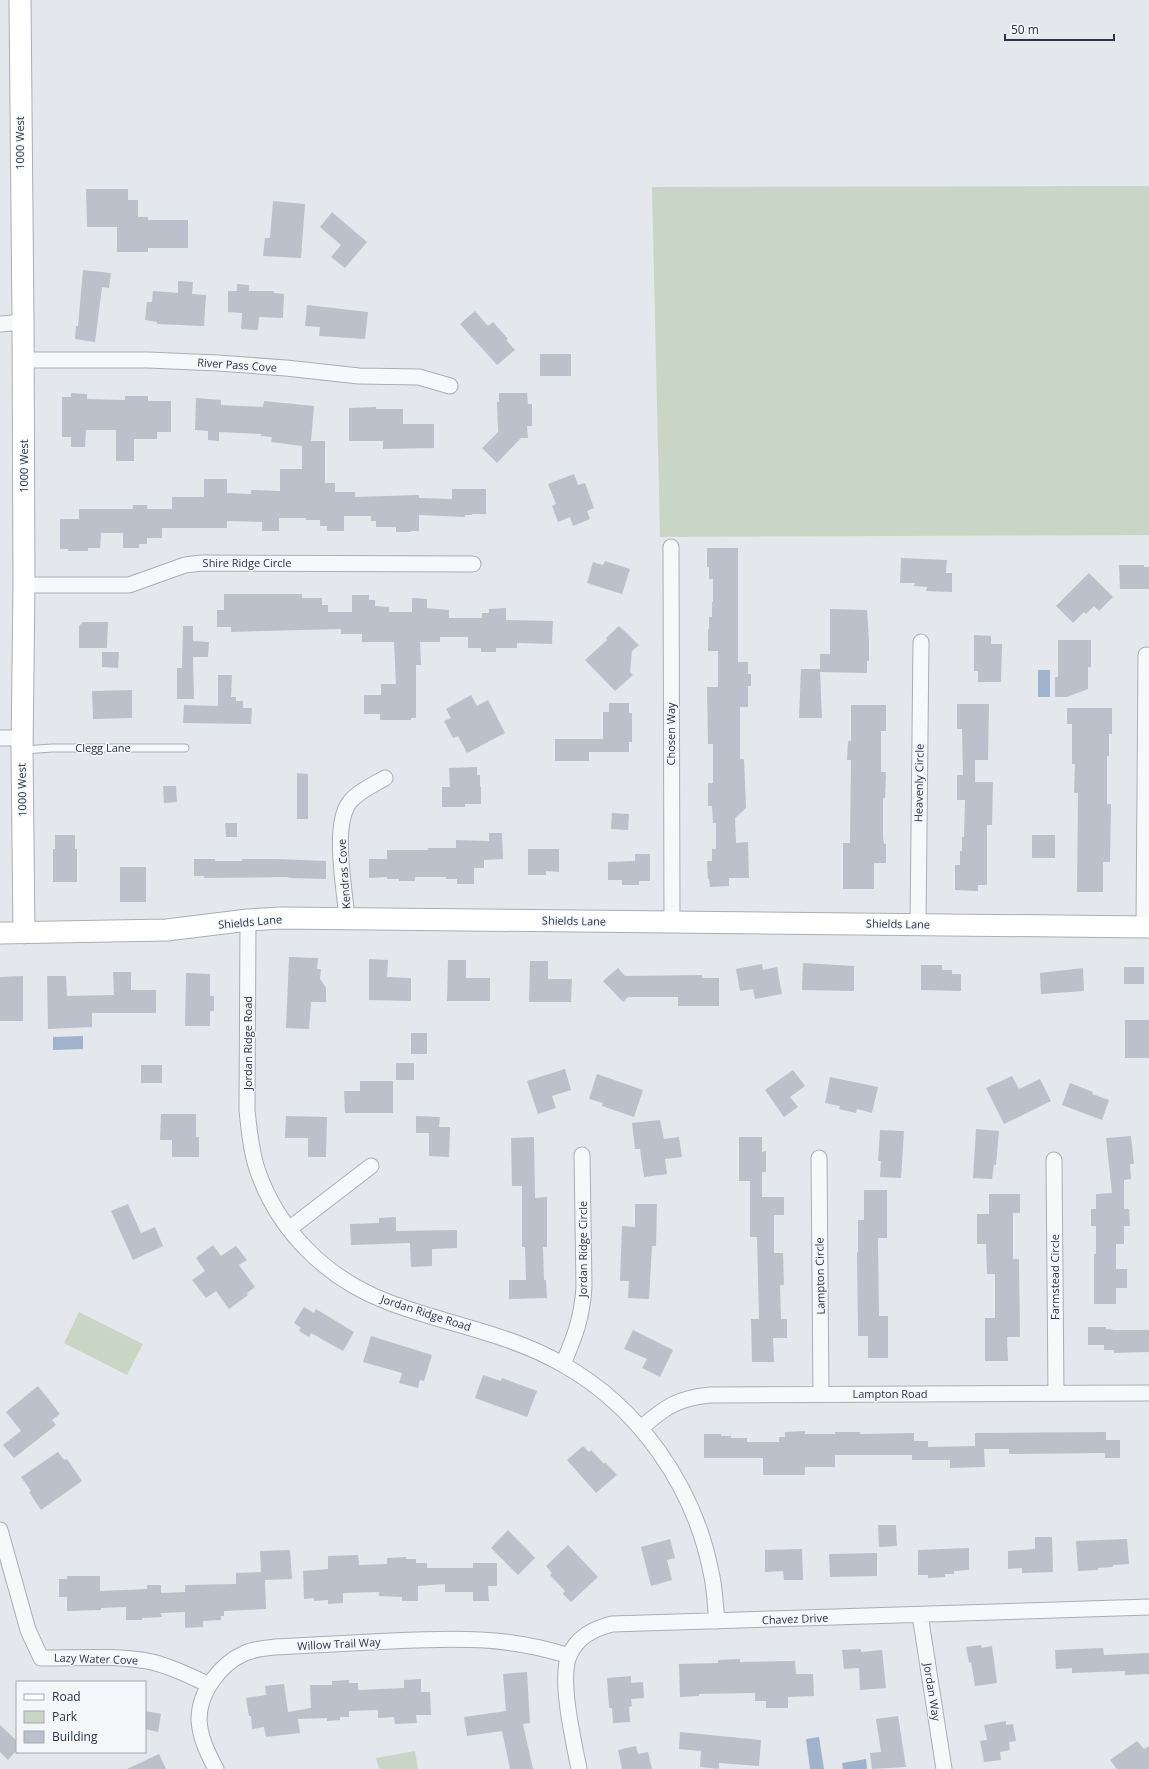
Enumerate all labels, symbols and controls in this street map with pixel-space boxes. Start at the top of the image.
scale bar [1005,16,1114,42]
text: 50 m [1011,21,1039,38]
street label: 1000 West [12,116,27,170]
street label: River Pass Cove [197,354,277,375]
street label: 1000 West [16,439,31,493]
street label: Shire Ridge Circle [203,555,291,570]
street label: Chosen Way [663,702,678,766]
street label: Clegg Lane [75,740,131,755]
street label: Heavenly Circle [910,744,927,822]
street label: 1000 West [14,763,29,817]
street label: Kendras Cove [334,838,353,910]
street label: Shields Lane [217,911,283,932]
street label: Shields Lane [542,912,606,929]
street label: Shields Lane [866,915,930,932]
street label: Jordan Ridge Road [240,996,255,1091]
street label: Jordan Ridge Circle [575,1201,590,1298]
street label: Farmstead Circle [1047,1234,1062,1320]
street label: Lampton Circle [811,1237,828,1315]
street label: Jordan Ridge Road [378,1291,473,1334]
street label: Lampton Road [852,1386,928,1401]
street label: Chavez Drive [762,1610,828,1627]
street label: Willow Trail Way [297,1634,381,1653]
street label: Lazy Water Cove [54,1650,138,1667]
street label: Jordan Way [920,1661,945,1722]
legend [16,1681,146,1753]
text: Road [52,1688,81,1705]
text: Park [52,1708,78,1725]
text: Building [52,1728,98,1745]

